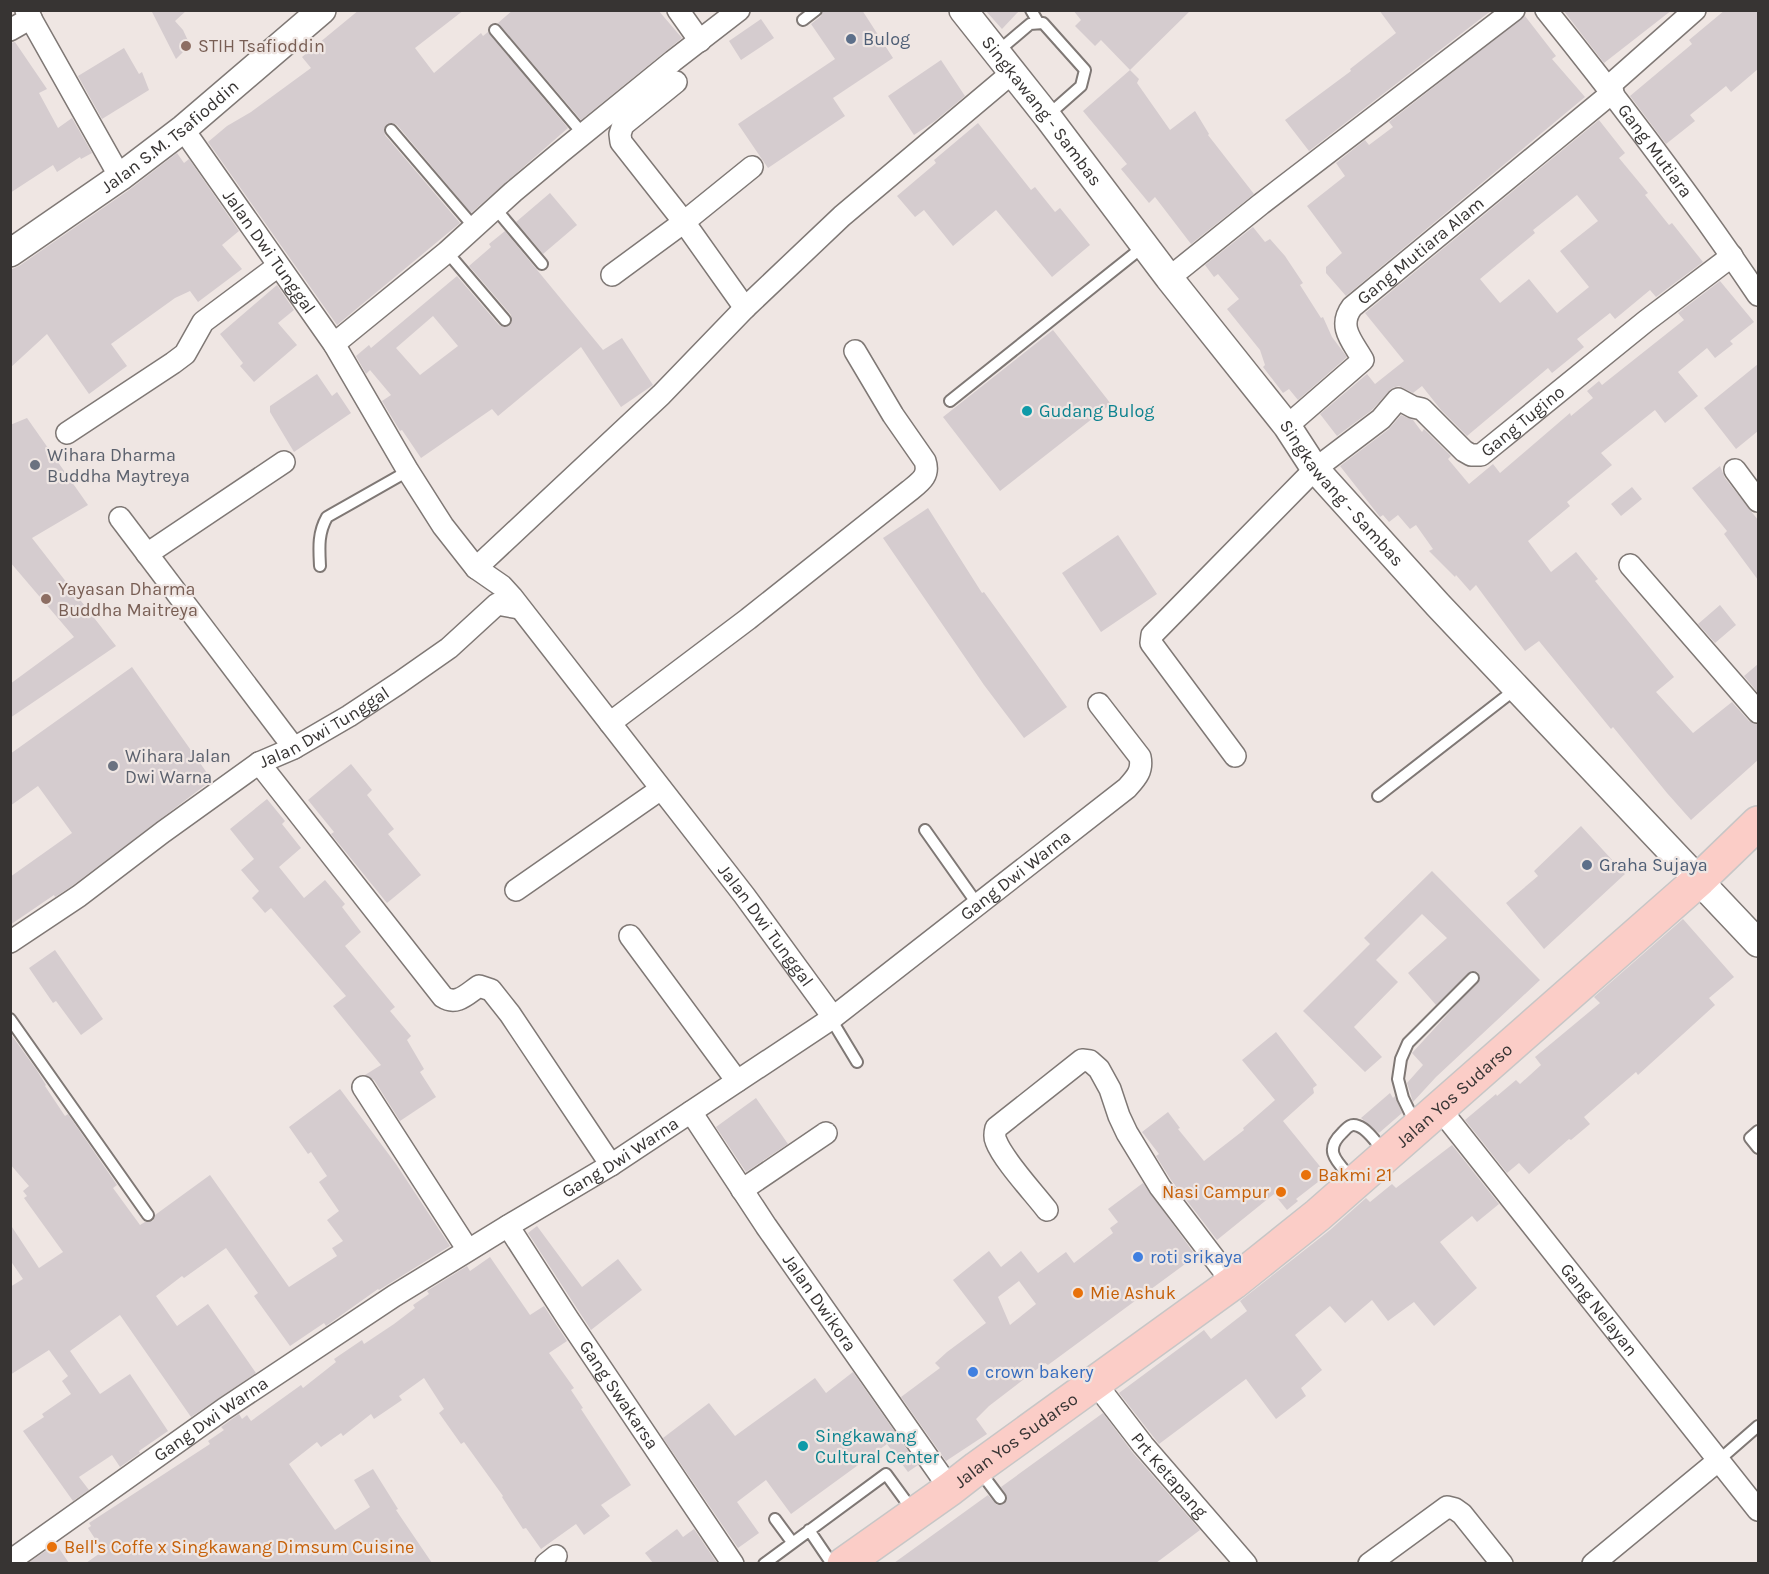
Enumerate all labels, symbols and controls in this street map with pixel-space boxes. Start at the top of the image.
place label: Bulog [863,28,910,50]
street label: Singkawang - Sambas [977,31,1107,190]
marker: Bulog [844,32,858,46]
place label: STIH Tsafioddin [198,35,325,57]
marker: STIH Tsafioddin [179,39,193,53]
street label: Jalan S.M. Tsafioddin [97,75,243,198]
street label: Gang Mutiara [1613,99,1697,202]
street label: Jalan Dwi Tunggal [218,185,320,318]
street label: Gang Mutiara Alam [1352,192,1488,309]
street label: Gang Tugino [1476,380,1569,462]
place label: Gudang Bulog [1039,400,1155,422]
marker: Gudang Bulog [1020,404,1034,418]
street label: Singkawang - Sambas [1275,416,1409,571]
place label: Wihara Dharma Buddha Maytreya [47,444,190,487]
marker: Wihara Dharma Buddha Maytreya [28,458,42,472]
place label: Yayasan Dharma Buddha Maitreya [58,578,198,621]
marker: Yayasan Dharma Buddha Maitreya [39,592,53,606]
street label: Jalan Dwi Tunggal [255,682,393,773]
place label: Wihara Jalan Dwi Warna [125,745,231,788]
marker: Wihara Jalan Dwi Warna [106,759,120,773]
street label: Gang Dwi Warna [956,825,1075,925]
place label: Graha Sujaya [1599,854,1708,876]
marker: Graha Sujaya [1580,858,1594,872]
street label: Jalan Dwi Tunggal [713,860,818,991]
street label: Jalan Yos Sudarso [1391,1038,1517,1152]
street label: Gang Dwi Warna [558,1112,683,1203]
place label: Bakmi 21 [1318,1164,1392,1186]
marker: Bakmi 21 [1299,1168,1313,1182]
place label: Nasi Campur [1162,1181,1269,1203]
marker: Nasi Campur [1274,1185,1288,1199]
place label: roti srikaya [1150,1246,1242,1268]
street label: Jalan Dwikora [778,1250,861,1356]
marker: roti srikaya [1131,1250,1145,1264]
street label: Gang Nelayan [1555,1259,1643,1361]
place label: Mie Ashuk [1090,1282,1176,1304]
marker: Mie Ashuk [1071,1286,1085,1300]
street label: Gang Swakarsa [575,1336,664,1453]
place label: crown bakery [985,1361,1094,1383]
marker: crown bakery [966,1365,980,1379]
street label: Gang Dwi Warna [149,1372,272,1466]
street label: Jalan Yos Sudarso [950,1388,1082,1493]
place label: Singkawang Cultural Center [815,1425,940,1468]
street label: Prt Ketapang [1126,1428,1212,1522]
marker: Singkawang Cultural Center [796,1439,810,1453]
place label: Bell's Coffe x Singkawang Dimsum Cuisine [64,1536,414,1558]
marker: Bell's Coffe x Singkawang Dimsum Cuisine [45,1540,59,1554]

